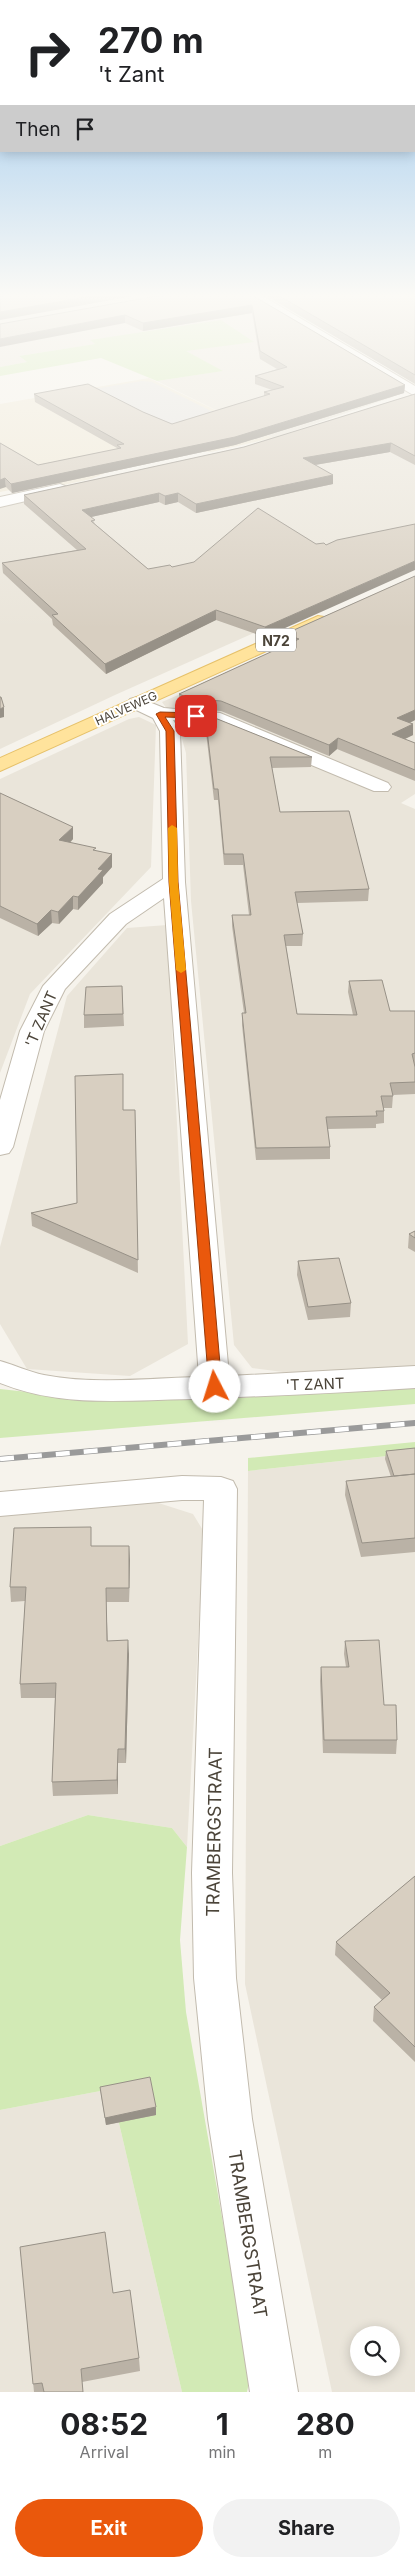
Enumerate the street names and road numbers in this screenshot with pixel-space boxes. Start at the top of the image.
road number: N72 [256,628,296,652]
street label: HALVEWEG [93,688,160,728]
street label: 'T ZANT [21,988,61,1050]
street label: 'T ZANT [285,1373,345,1395]
street label: TRAMBERGSTRAAT [202,1747,226,1917]
street label: TRAMBERGSTRAAT [224,2149,272,2319]

